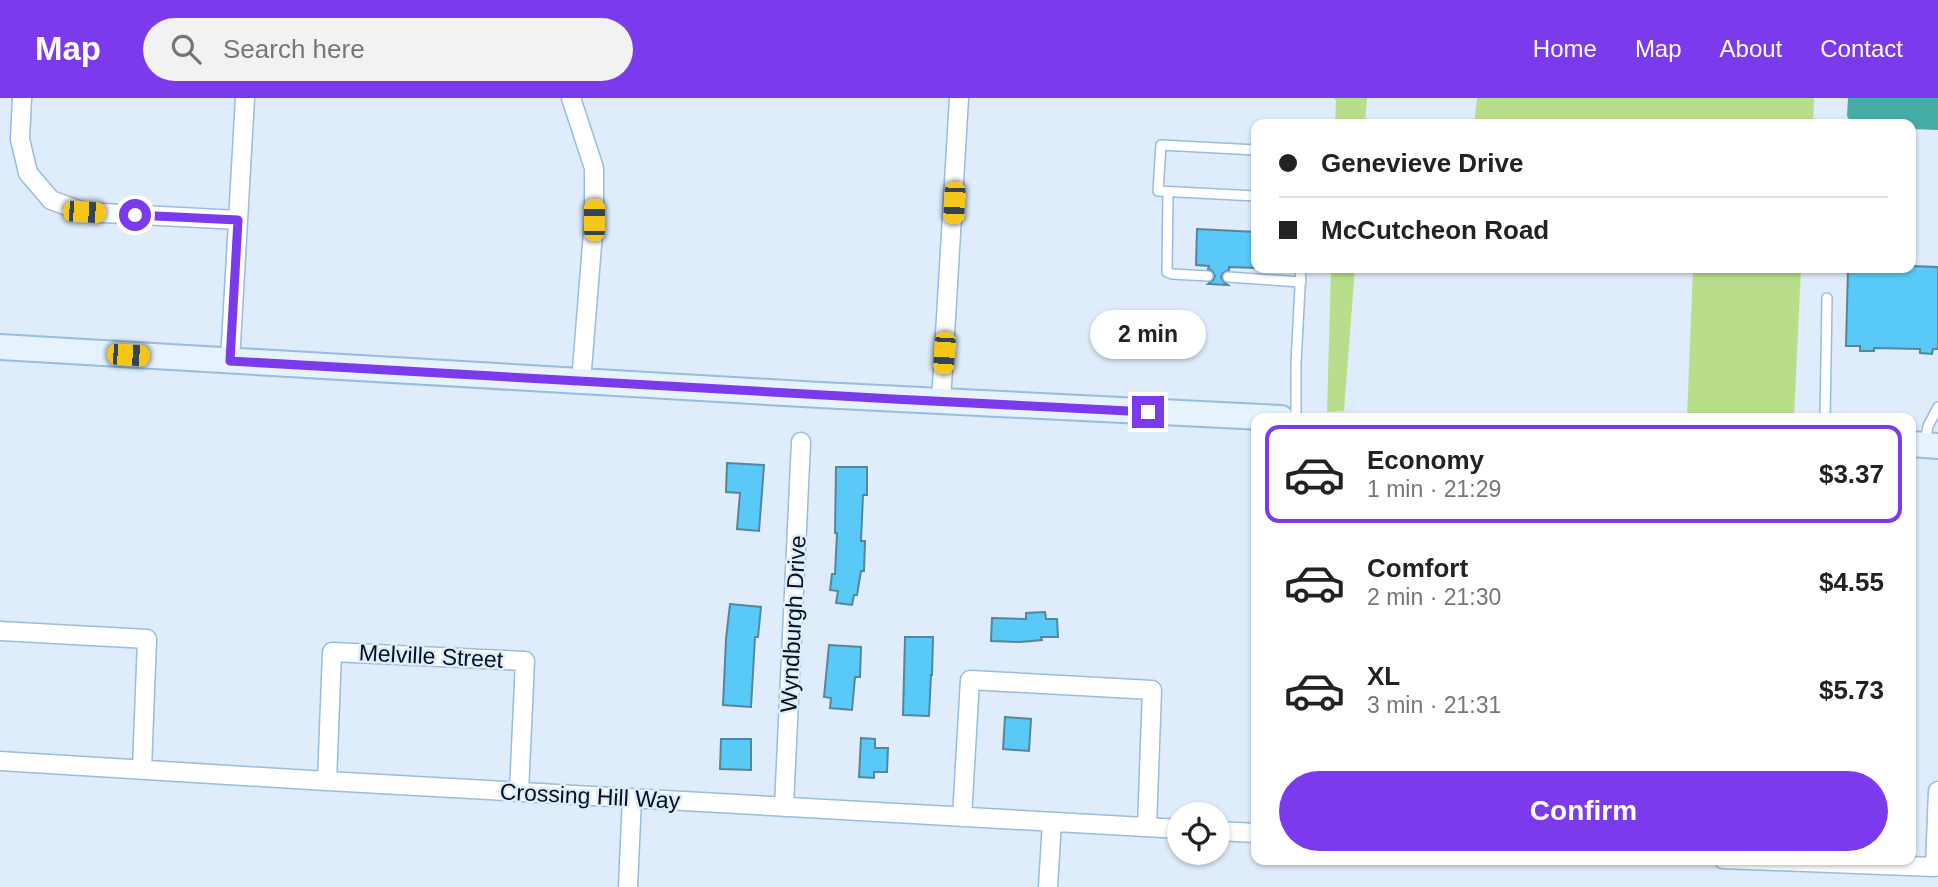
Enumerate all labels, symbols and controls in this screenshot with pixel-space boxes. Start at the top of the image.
search box [143,18,633,81]
text: Map [35,30,101,67]
icon: search [167,30,205,68]
text: Search here [223,34,365,64]
text: Home [1533,35,1597,62]
text: Map [1635,35,1682,62]
text: About [1720,35,1782,62]
text: Contact [1820,35,1903,62]
text: Genevieve Drive [1321,148,1523,178]
car [943,181,966,225]
route start [119,199,151,231]
car [584,199,605,241]
car [63,200,106,224]
text: McCutcheon Road [1321,215,1549,245]
callout: 2 min [1090,310,1206,360]
text: 2 min [1118,321,1178,347]
car [933,331,956,375]
car [107,343,150,367]
route end [1132,396,1164,428]
icon: car [1283,443,1346,506]
text: Economy [1367,445,1484,475]
text: $3.37 [1819,459,1884,489]
text: 1 min · 21:29 [1367,476,1501,502]
street label: Wyndburgh Drive [775,535,811,713]
icon: car [1283,551,1346,614]
text: Comfort [1367,553,1468,583]
text: $4.55 [1819,567,1884,597]
text: 2 min · 21:30 [1367,584,1501,610]
street label: Melville Street [358,639,504,673]
icon: car [1283,659,1346,722]
text: XL [1367,661,1400,691]
text: $5.73 [1819,675,1884,705]
text: 3 min · 21:31 [1367,692,1501,718]
button: Confirm [1279,771,1888,851]
street label: Crossing Hill Way [499,778,681,814]
map controls [1167,802,1230,865]
button: locate [1167,802,1230,865]

